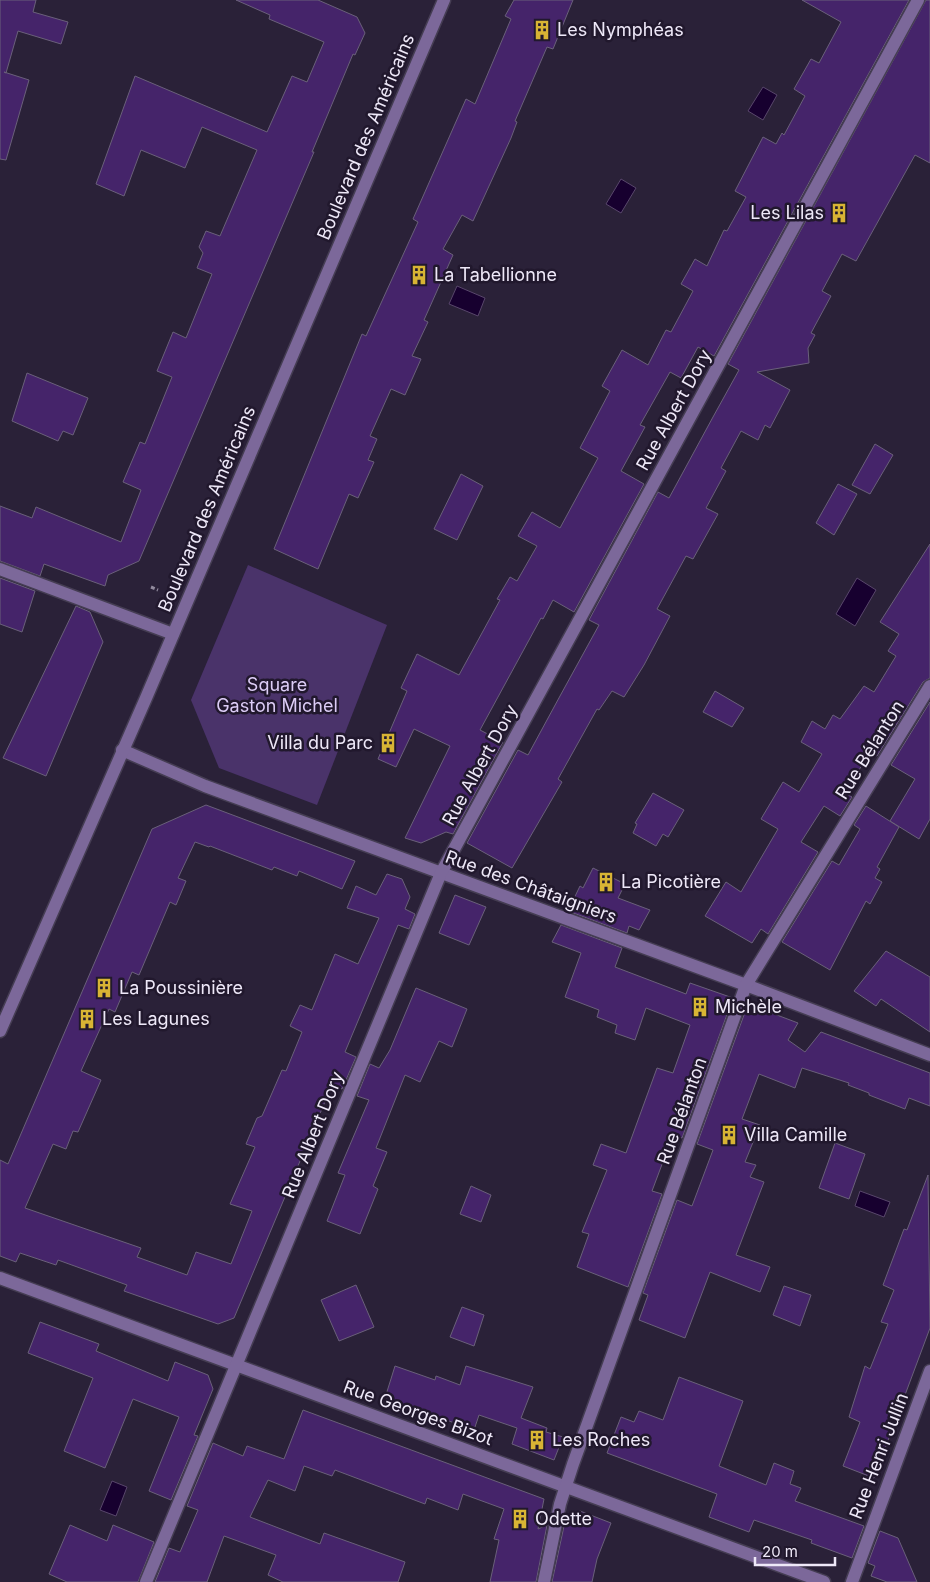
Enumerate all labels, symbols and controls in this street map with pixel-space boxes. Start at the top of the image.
building icon: Les Nymphéas [531,19,553,41]
place label: Les Nymphéas [557,19,684,40]
street label: Boulevard des Américains [313,31,419,243]
place label: Les Lilas [750,202,824,223]
building icon: Les Lilas [828,202,850,224]
building icon: La Tabellionne [408,264,430,286]
place label: La Tabellionne [434,264,557,285]
street label: Rue Albert Dory [632,346,715,474]
street label: Boulevard des Américains [154,403,260,615]
park label: Square Gaston Michel [216,674,338,716]
street label: Rue Bélanton [831,697,908,803]
street label: Rue Albert Dory [438,701,521,829]
place label: Villa du Parc [267,732,373,753]
building icon: Villa du Parc [377,732,399,754]
street label: Rue des Châtaigniers [443,846,620,927]
building icon: La Picotière [595,871,617,893]
place label: La Picotière [621,871,721,892]
building icon: La Poussinière [93,977,115,999]
place label: La Poussinière [119,977,243,998]
building icon: Michèle [689,996,711,1018]
place label: Michèle [715,996,782,1017]
building icon: Les Lagunes [76,1008,98,1030]
place label: Les Lagunes [102,1008,210,1029]
street label: Rue Bélanton [652,1054,711,1167]
street label: Rue Albert Dory [278,1068,348,1201]
building icon: Villa Camille [718,1124,740,1146]
place label: Villa Camille [744,1124,847,1145]
street label: Rue Georges Bizot [341,1376,496,1449]
street label: Rue Henri Jullin [845,1390,912,1522]
building icon: Les Roches [526,1429,548,1451]
place label: Les Roches [552,1429,650,1450]
building icon: Odette [509,1508,531,1530]
place label: Odette [535,1508,592,1529]
scale bar [755,1534,835,1566]
text: 20 m [762,1542,798,1561]

